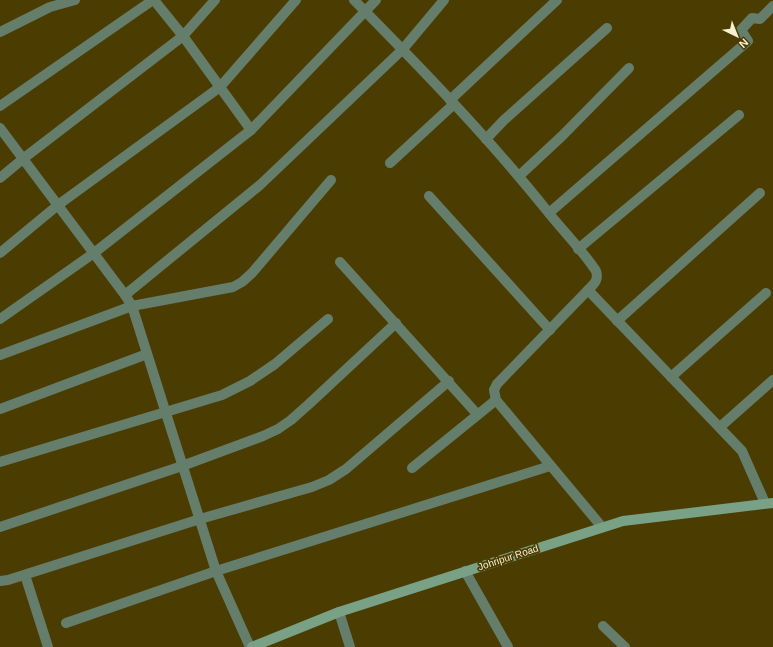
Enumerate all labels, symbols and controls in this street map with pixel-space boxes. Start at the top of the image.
north arrow [717,16,757,56]
text: N [737,36,751,50]
street label: Johripur Road [477,543,540,572]

